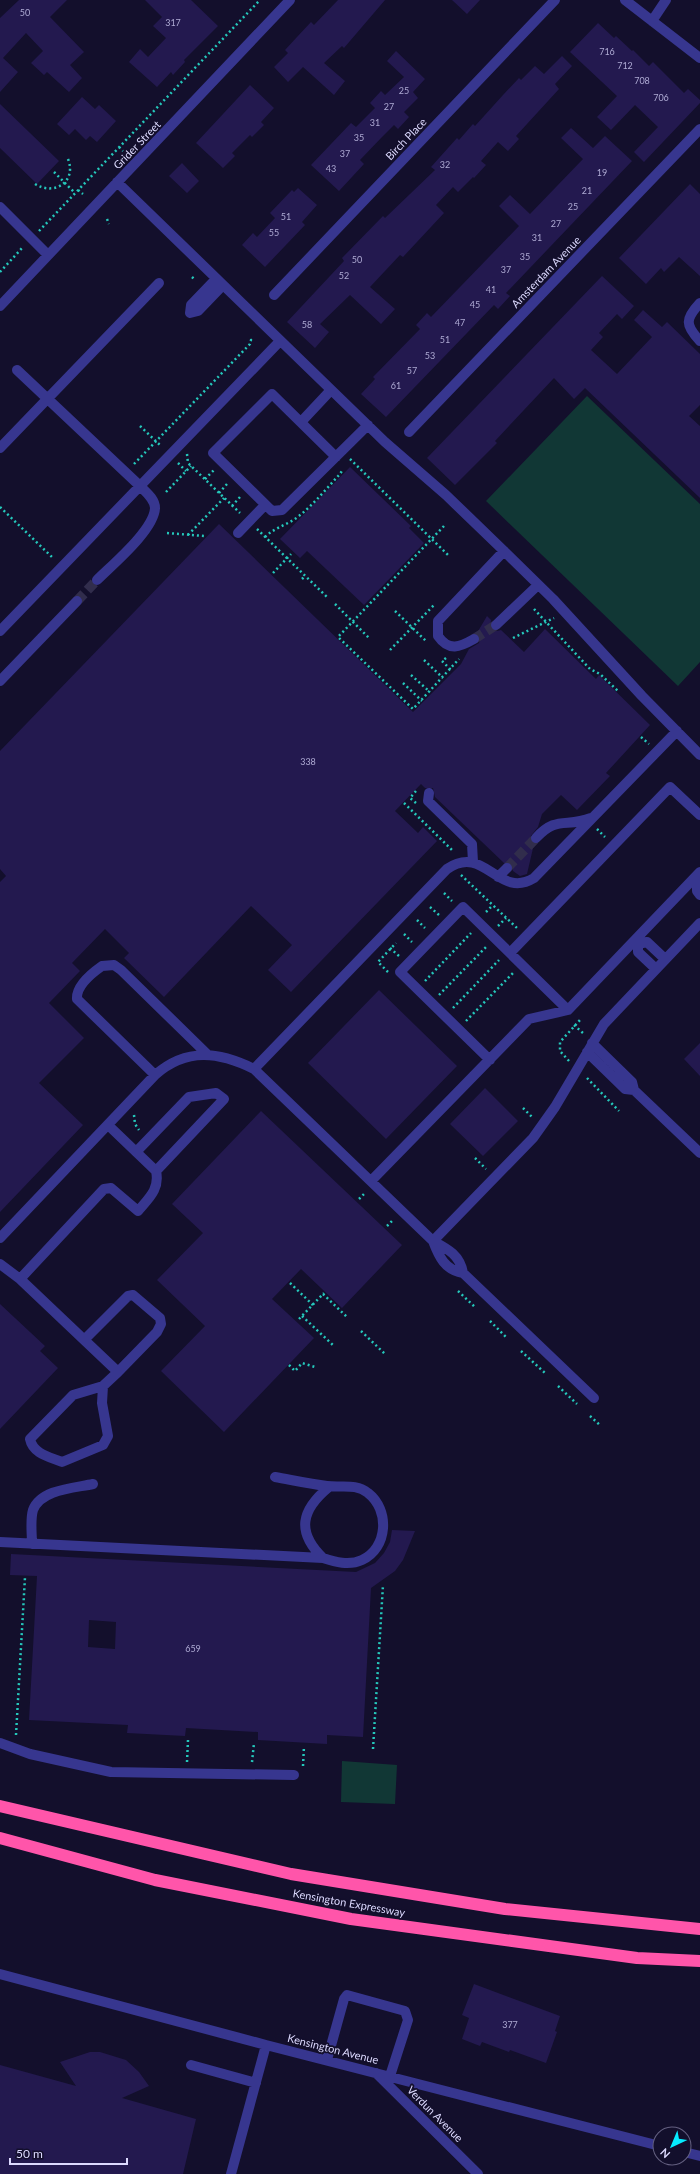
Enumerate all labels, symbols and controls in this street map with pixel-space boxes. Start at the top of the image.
house number: 50 [20,7,30,18]
house number: 317 [165,17,181,28]
house number: 716 [599,46,615,57]
house number: 712 [617,60,633,71]
house number: 708 [634,75,650,86]
house number: 25 [399,85,409,96]
house number: 706 [653,92,669,103]
house number: 27 [384,101,394,112]
street label: Birch Place [382,115,429,162]
house number: 31 [370,117,380,128]
street label: Grider Street [110,118,163,172]
house number: 35 [354,132,364,143]
house number: 37 [340,148,350,159]
house number: 32 [440,159,450,170]
house number: 43 [326,163,336,174]
house number: 19 [597,167,607,178]
house number: 21 [582,185,592,196]
house number: 25 [568,201,578,212]
house number: 51 [281,211,291,222]
house number: 27 [551,218,561,229]
house number: 55 [269,227,279,238]
house number: 31 [532,232,542,243]
street label: Amsterdam Avenue [508,233,583,310]
house number: 35 [520,251,530,262]
house number: 50 [352,254,362,265]
house number: 37 [501,264,511,275]
house number: 52 [339,270,349,281]
house number: 41 [486,284,496,295]
house number: 45 [470,299,480,310]
house number: 47 [455,317,465,328]
house number: 58 [302,319,312,330]
house number: 51 [440,334,450,345]
house number: 53 [425,350,435,361]
house number: 57 [407,365,417,376]
house number: 61 [391,380,401,391]
house number: 338 [300,756,316,767]
house number: 659 [185,1643,201,1654]
street label: Kensington Expressway [292,1886,407,1919]
house number: 377 [502,2019,518,2030]
street label: Kensington Avenue [286,2031,380,2066]
street label: Verdun Avenue [405,2083,466,2144]
north arrow [652,2126,692,2166]
scale bar [10,2140,127,2166]
text: 50 m [16,2146,43,2161]
text: N [657,2146,672,2161]

